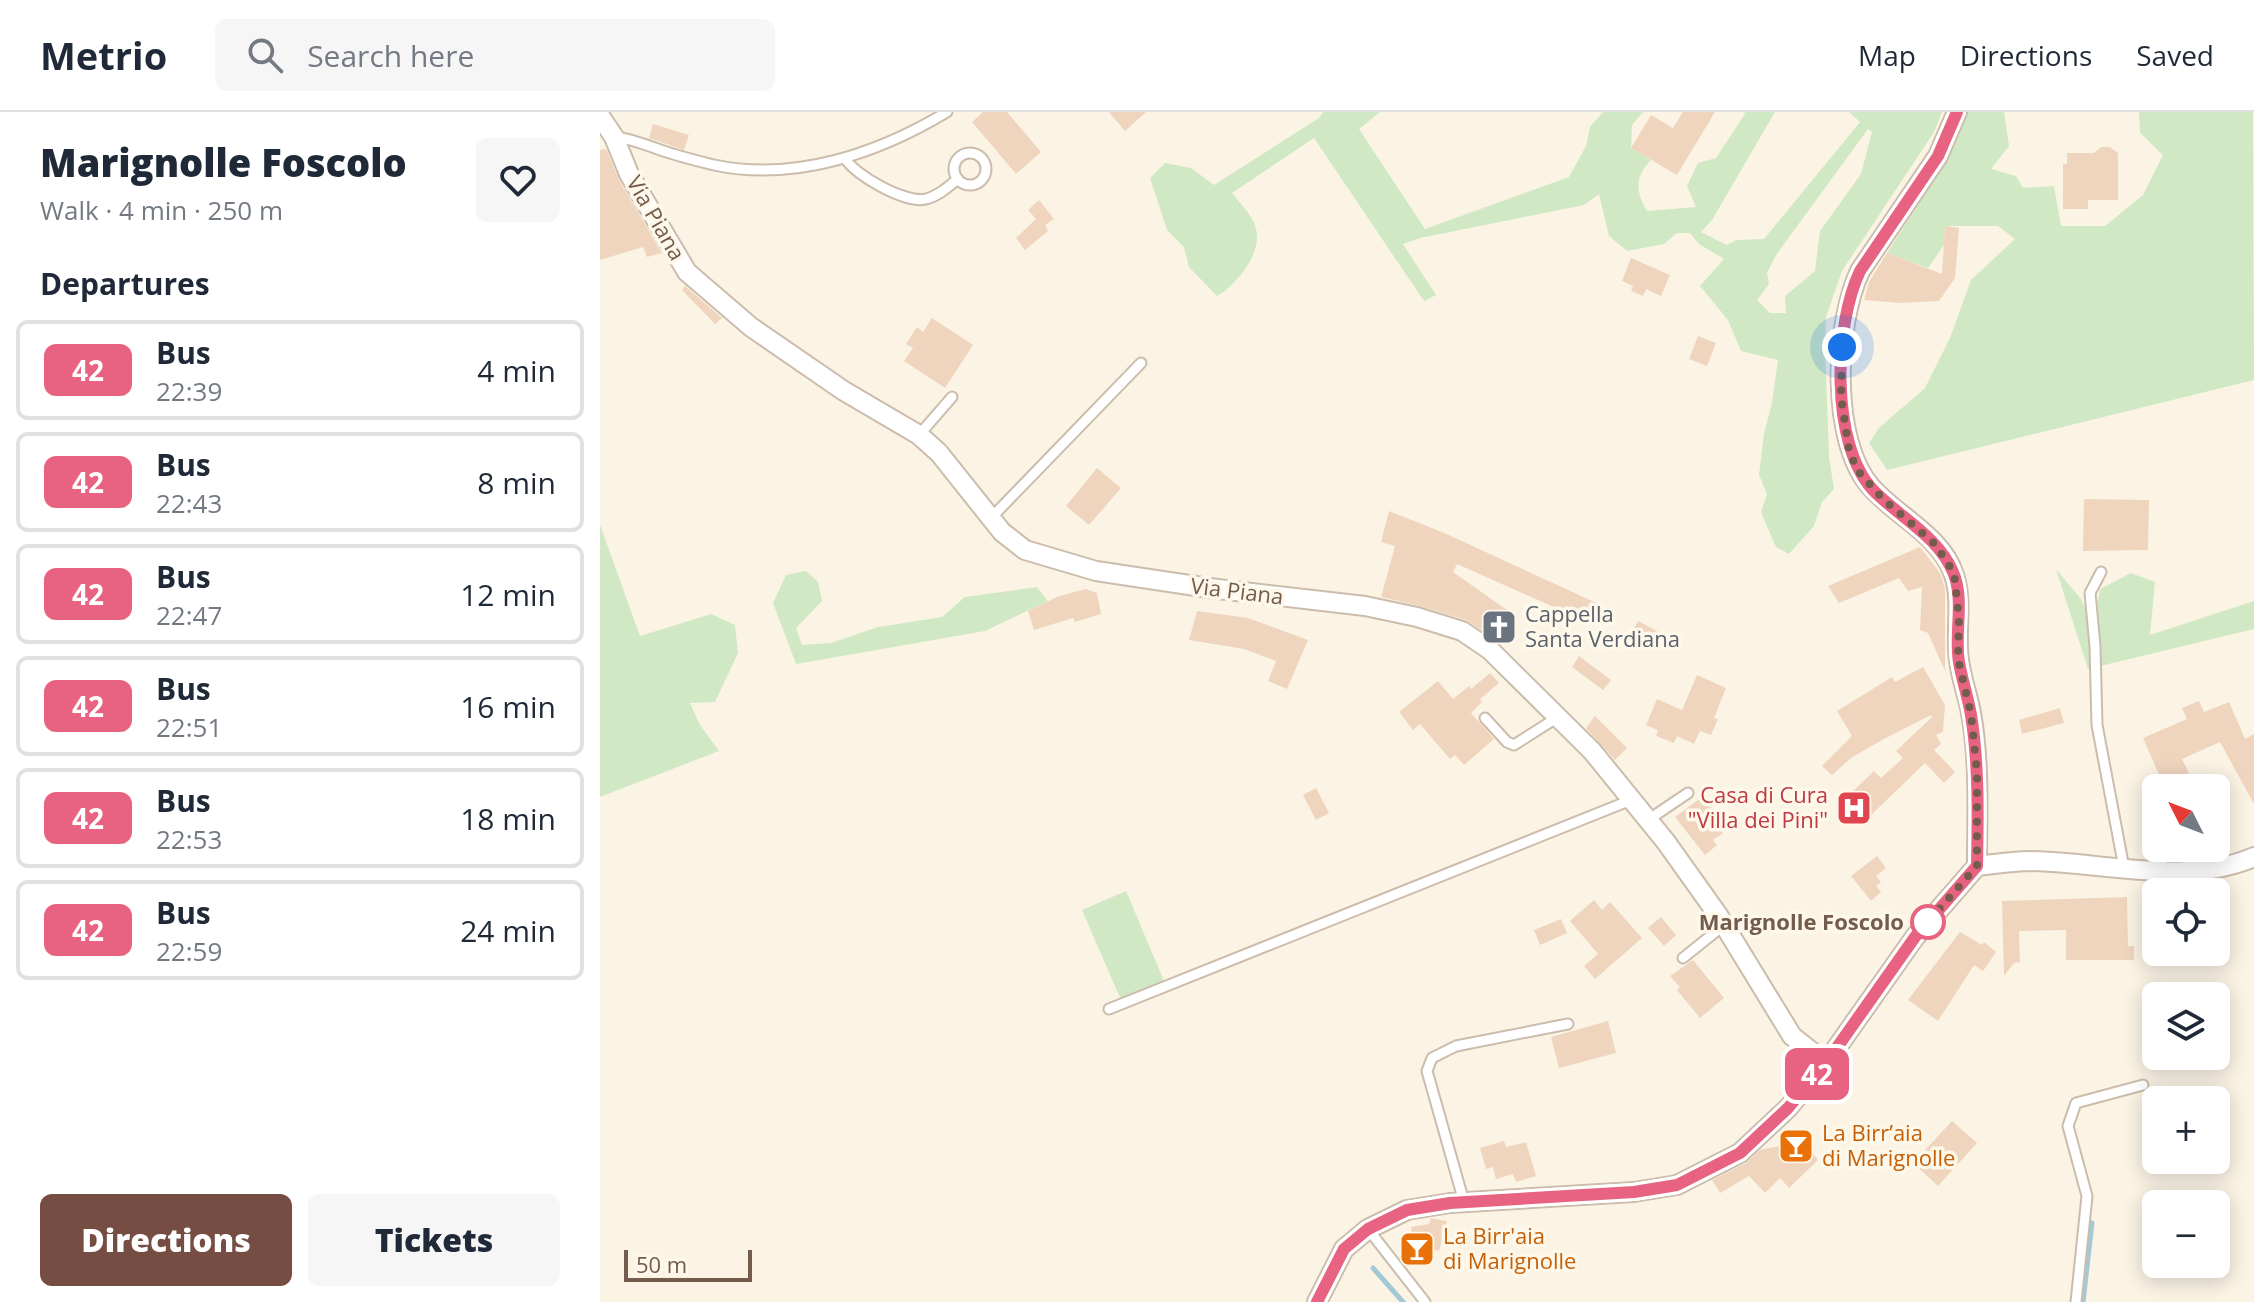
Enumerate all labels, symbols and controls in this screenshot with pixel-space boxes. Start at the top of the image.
search box [215,19,775,91]
text: Metrio [40,29,167,81]
icon: search [243,33,287,77]
text: Search here [307,35,474,76]
text: Map [1858,36,1916,74]
text: Directions [1960,36,2092,74]
text: Saved [2136,36,2214,74]
text: Marignolle Foscolo [40,136,407,188]
button: heart [476,138,560,222]
street label: Via Piana [621,170,693,265]
text: Walk · 4 min · 250 m [40,192,283,228]
text: Departures [40,263,210,304]
your location [1822,327,1862,367]
text: Bus [156,332,211,373]
text: 4 min [477,350,556,391]
text: 42 [72,351,104,389]
text: 22:39 [156,373,222,409]
text: Bus [156,444,211,485]
text: 8 min [477,462,556,503]
text: 42 [72,463,104,501]
text: 22:43 [156,485,222,521]
text: Bus [156,556,211,597]
street label: Via Piana [1189,569,1285,611]
text: 12 min [460,574,556,615]
text: 42 [72,575,104,613]
text: 22:47 [156,597,222,633]
place label: Cappella Santa Verdiana [1525,598,1680,653]
church icon: Cappella Santa Verdiana [1480,608,1518,646]
text: Bus [156,668,211,709]
text: 16 min [460,686,556,727]
text: 42 [72,687,104,725]
text: 22:51 [156,709,222,745]
north arrow [2142,774,2230,862]
map controls [2142,774,2230,1278]
place label: Casa di Cura "Villa dei Pini" [1688,779,1828,834]
text: Bus [156,780,211,821]
hospital icon: Casa di Cura "Villa dei Pini" [1835,789,1873,827]
text: 18 min [460,798,556,839]
text: 42 [72,799,104,837]
text: 22:53 [156,821,222,857]
button: locate [2142,878,2230,966]
text: Bus [156,892,211,933]
marker: Marignolle Foscolo [1911,905,1945,939]
place label: Marignolle Foscolo [1699,906,1904,936]
text: 24 min [460,910,556,951]
text: 42 [72,911,104,949]
text: 22:59 [156,933,222,969]
button: layers [2142,982,2230,1070]
line badge: 42 [1781,1048,1853,1100]
text: 42 [1801,1055,1833,1093]
button: + [2142,1086,2230,1174]
place label: La Birr’aia di Marignolle [1822,1117,1955,1172]
bar icon: La Birr’aia di Marignolle [1777,1127,1815,1165]
button: − [2142,1190,2230,1278]
button: Directions [40,1194,292,1286]
button: Tickets [308,1194,560,1286]
place label: La Birr'aia di Marignolle [1443,1220,1576,1275]
bar icon: La Birr'aia di Marignolle [1398,1230,1436,1268]
scale bar [624,1246,752,1282]
text: 50 m [636,1249,687,1279]

